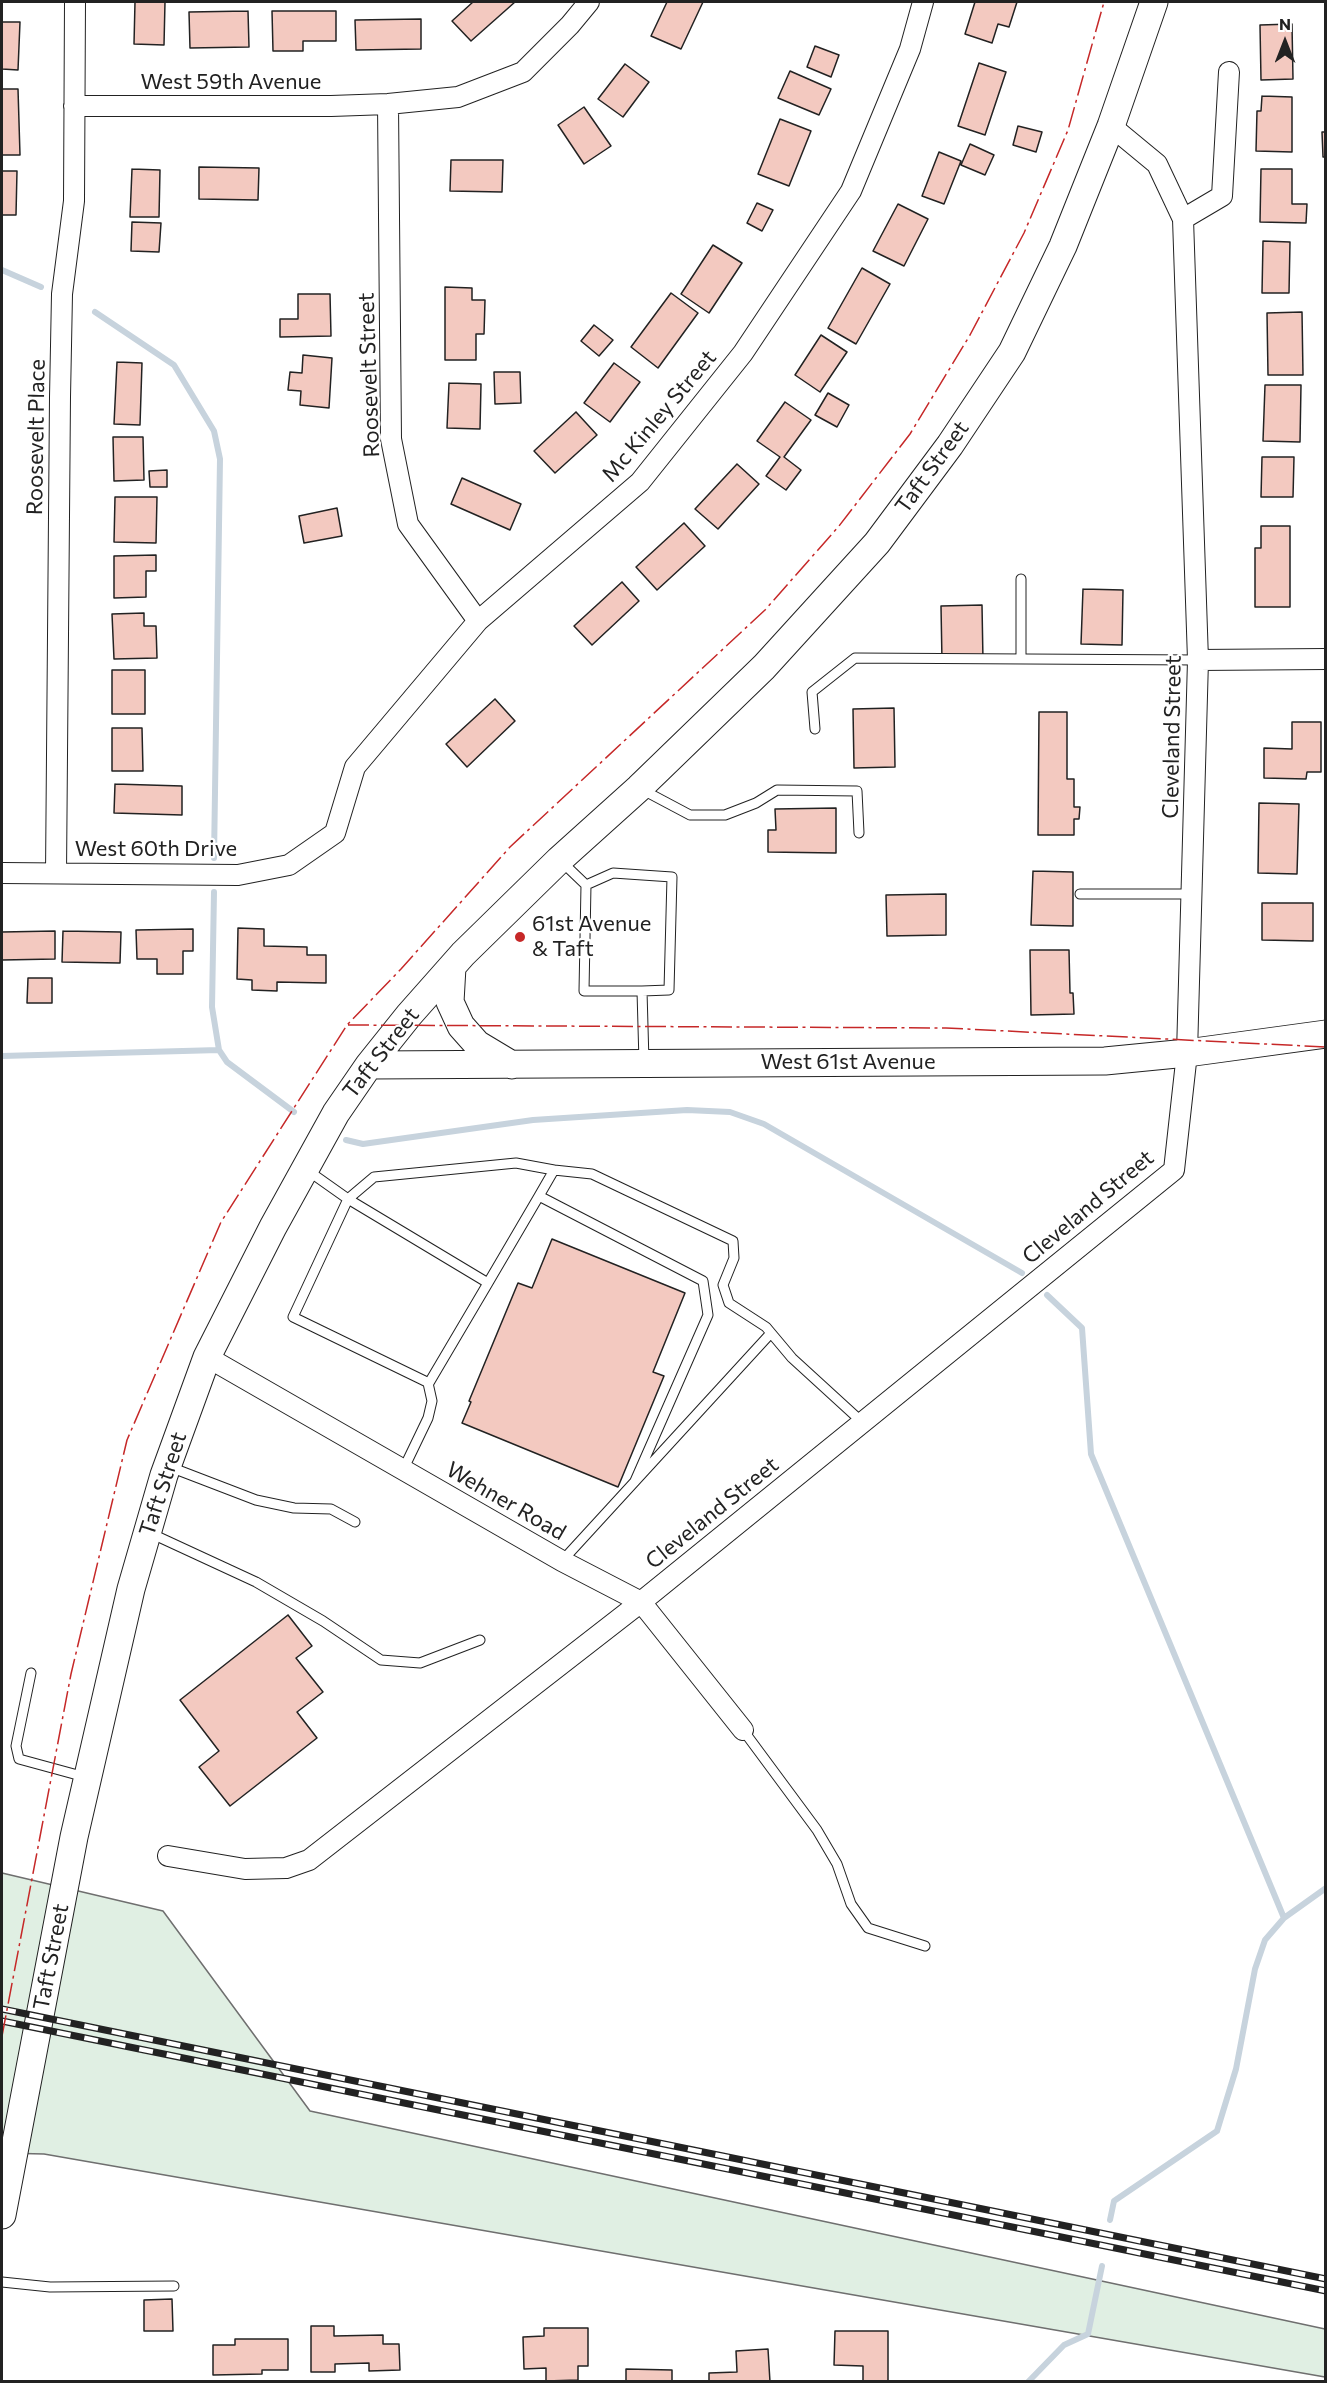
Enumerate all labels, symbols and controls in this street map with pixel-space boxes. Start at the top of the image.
north arrow [1255,12,1315,72]
text: N [1279,14,1291,33]
street label: West 59th Avenue [141,69,321,95]
street label: Roosevelt Street [353,292,385,458]
street label: Mc Kinley Street [596,345,722,487]
street label: Roosevelt Place [21,359,51,515]
street label: Taft Street [890,416,974,518]
street label: Cleveland Street [1157,655,1187,819]
street label: West 60th Drive [75,836,237,862]
place label: 61st Avenue & Taft [532,911,651,962]
marker: 61st Avenue & Taft [513,930,527,944]
street label: Taft Street [337,1002,425,1104]
street label: West 61st Avenue [761,1049,935,1075]
street label: Cleveland Street [1017,1144,1159,1270]
street label: Taft Street [134,1429,192,1539]
street label: Cleveland Street [640,1451,784,1575]
street label: Wehner Road [442,1456,570,1546]
street label: Taft Street [28,1902,74,2012]

